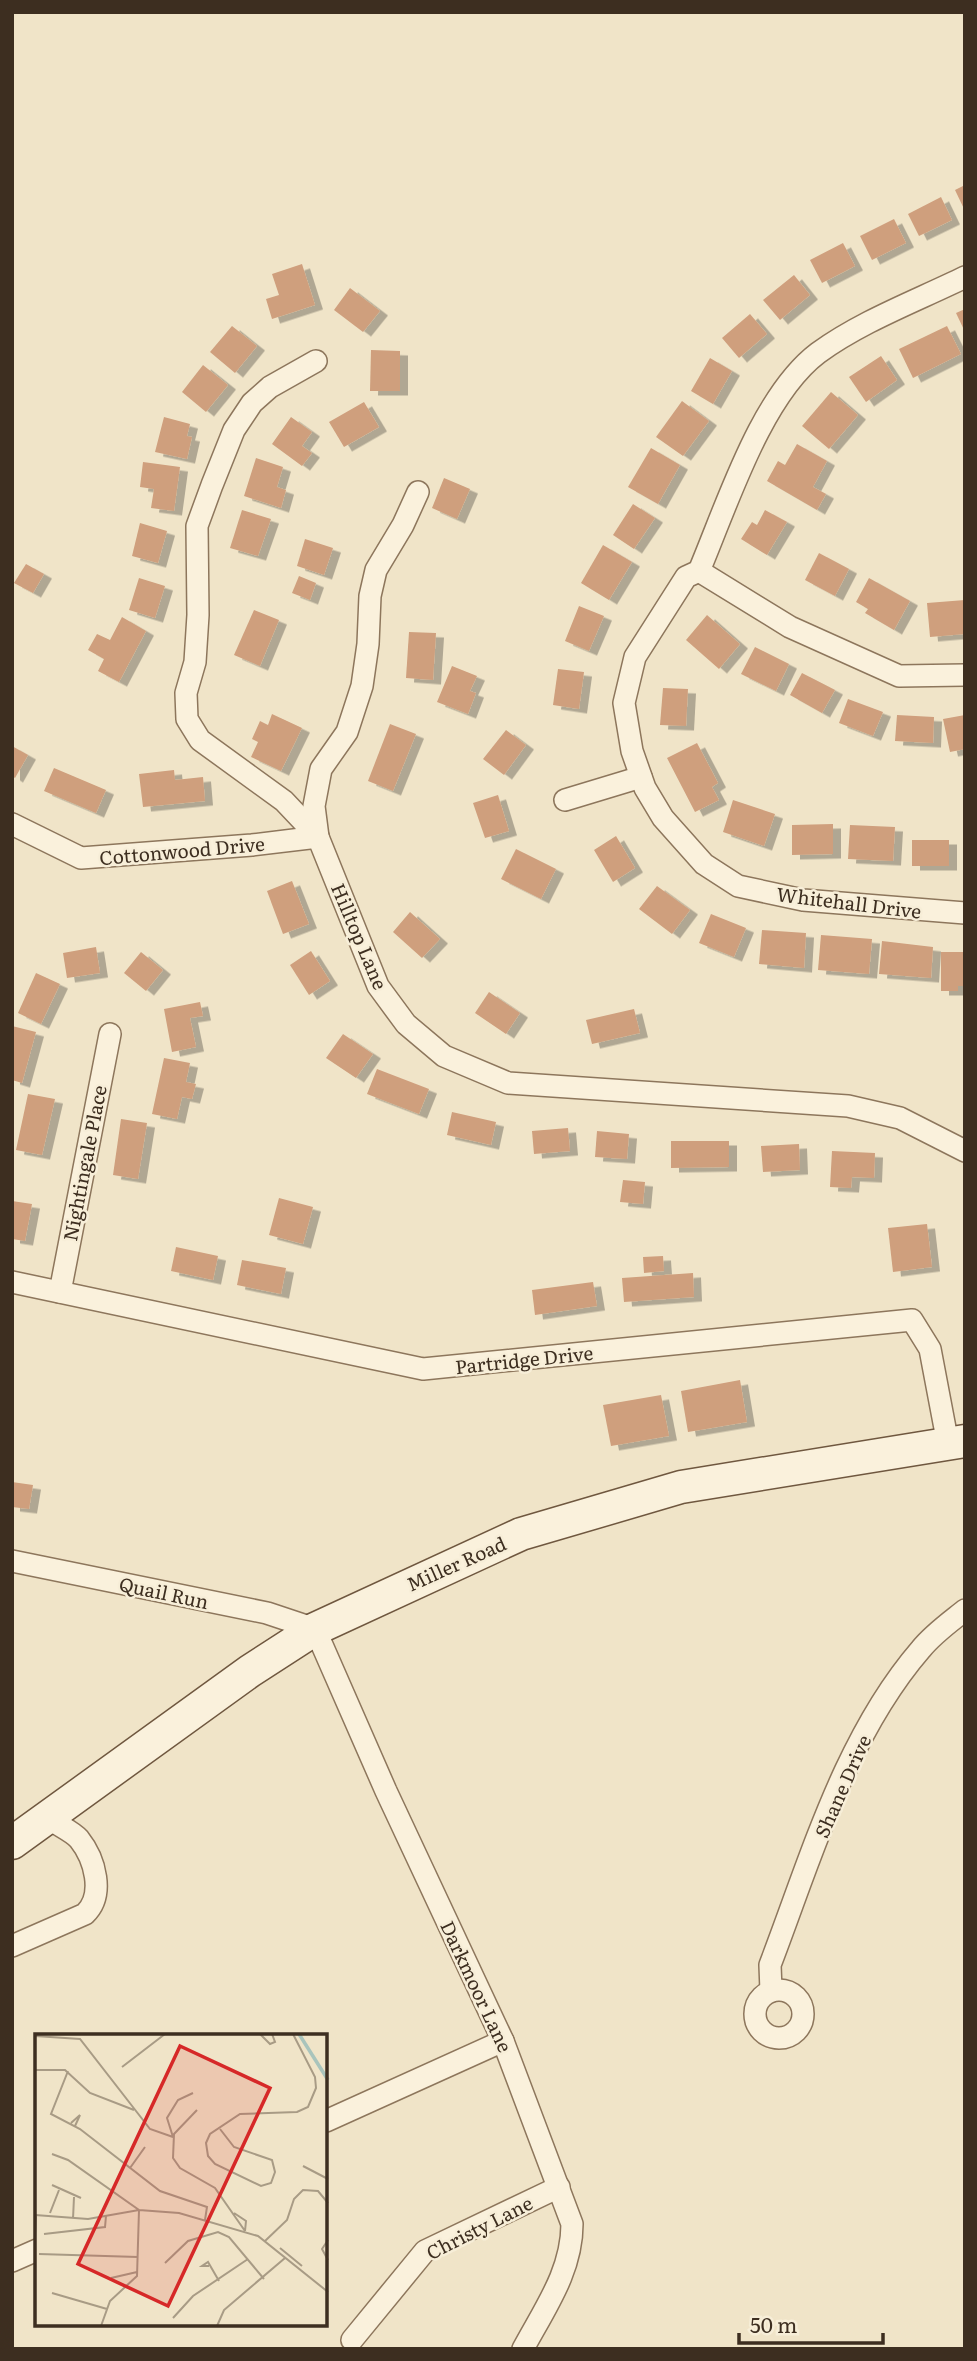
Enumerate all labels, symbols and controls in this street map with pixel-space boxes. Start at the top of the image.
street label: Cottonwood Drive [98,829,266,871]
street label: Hilltop Lane [325,878,395,994]
street label: Whitehall Drive [775,879,923,925]
street label: Nightingale Place [55,1083,113,1243]
street label: Partridge Drive [454,1338,594,1380]
street label: Miller Road [402,1528,511,1597]
street label: Quail Run [117,1569,211,1615]
street label: Shane Drive [807,1730,877,1842]
street label: Darkmoor Lane [434,1916,520,2057]
inset map [35,2034,327,2326]
street label: Christy Lane [421,2188,537,2266]
scale bar [739,2302,883,2346]
text: 50 m [750,2308,797,2339]

